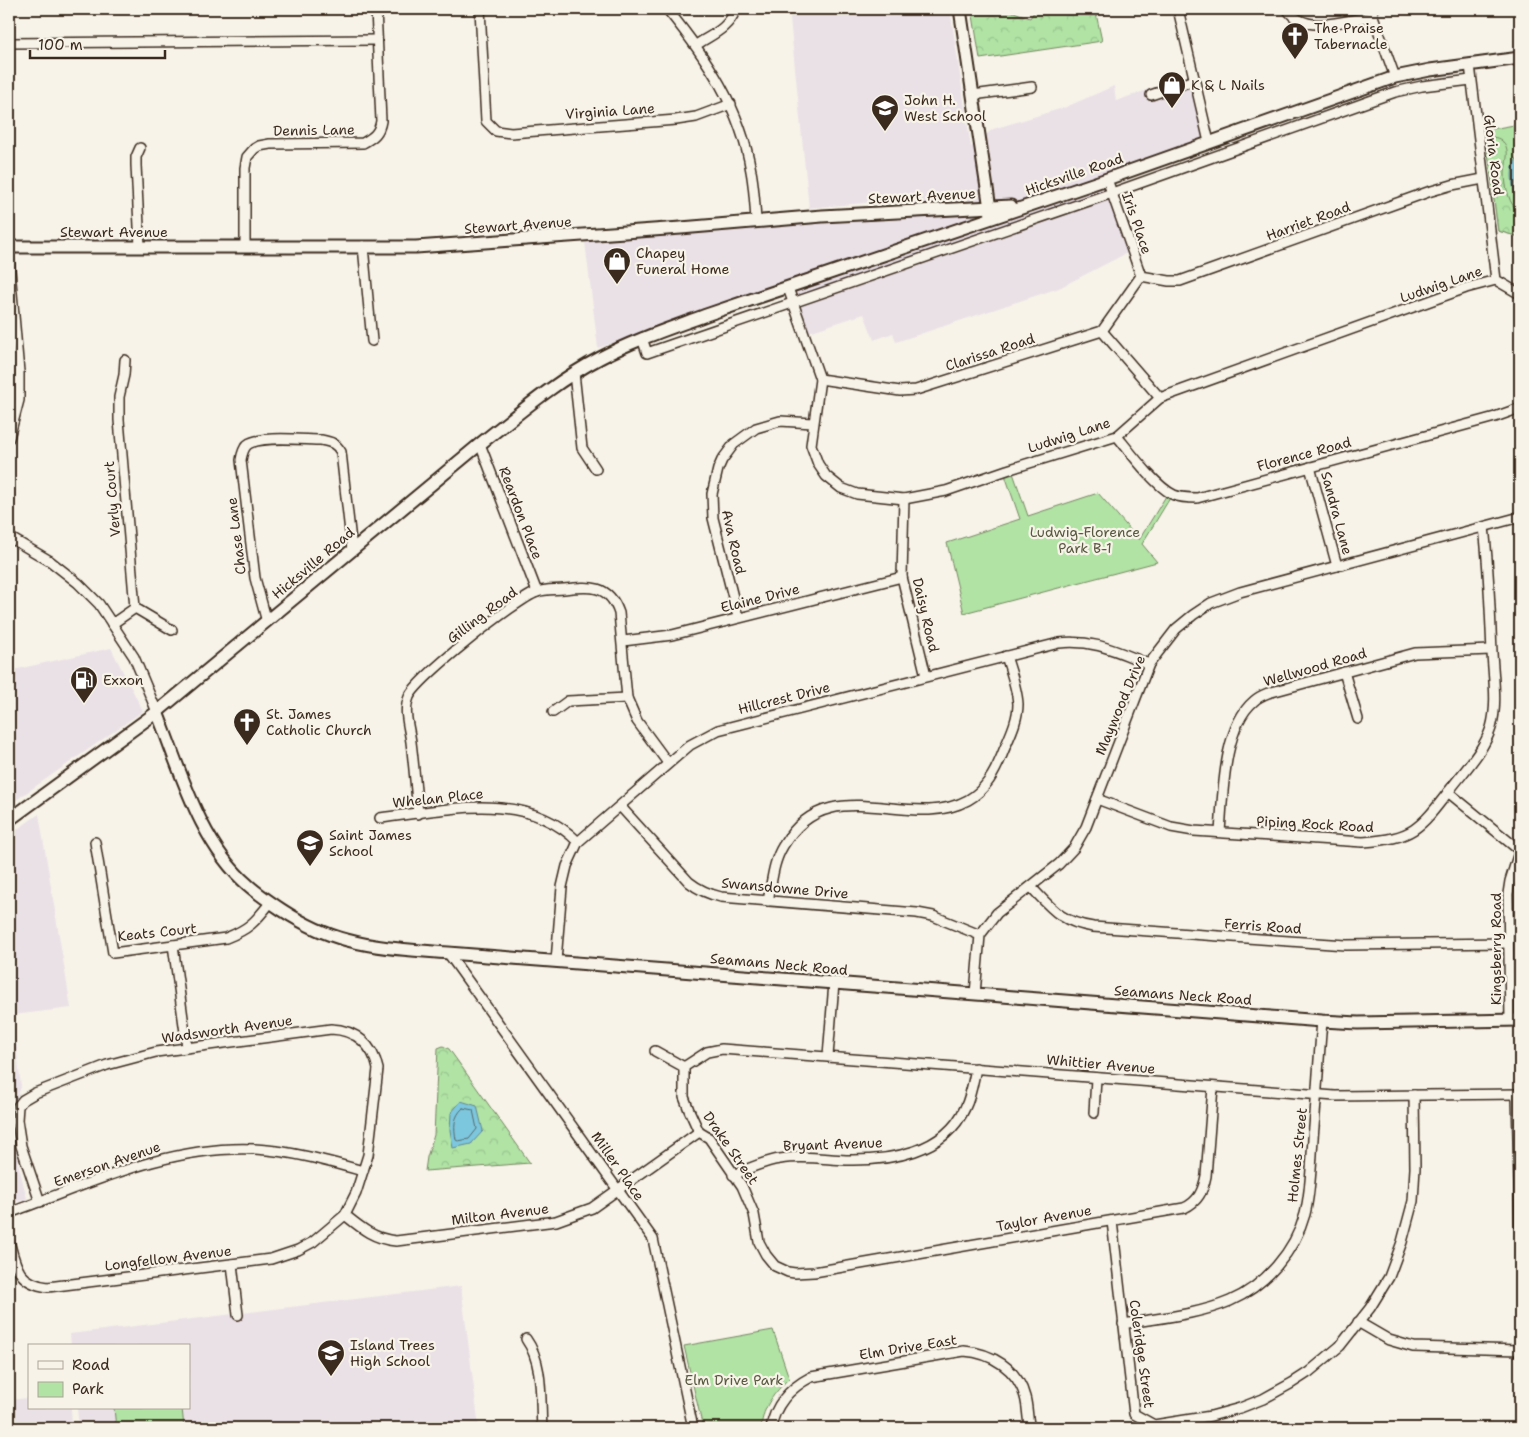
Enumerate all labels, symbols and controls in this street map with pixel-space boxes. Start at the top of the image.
place label: The Praise Tabernacle [1314,19,1388,53]
church icon: The Praise Tabernacle [1280,21,1310,60]
scale bar [30,28,165,60]
text: 100 m [38,35,83,55]
shop icon: K & L Nails [1157,70,1187,109]
place label: K & L Nails [1191,76,1265,94]
place label: John H. West School [904,91,987,125]
school or university icon: John H. West School [870,93,900,132]
street label: Virginia Lane [565,99,655,123]
street label: Gloria Road [1480,114,1508,197]
street label: Dennis Lane [273,120,355,140]
street label: Hicksville Road [1023,149,1126,199]
street label: Stewart Avenue [868,184,976,208]
street label: Iris Place [1118,190,1156,256]
street label: Harriet Road [1263,197,1353,245]
street label: Stewart Avenue [464,212,573,238]
street label: Stewart Avenue [60,223,168,241]
place label: Chapey Funeral Home [636,244,729,278]
shop icon: Chapey Funeral Home [602,246,632,285]
street label: Ludwig Lane [1398,262,1485,306]
street label: Clarissa Road [943,329,1037,375]
street label: Ludwig Lane [1025,413,1113,457]
street label: Florence Road [1255,433,1353,475]
street label: Verly Court [100,460,124,538]
street label: Reardon Place [495,464,547,562]
street label: Sandra Lane [1317,469,1357,557]
street label: Chase Lane [222,496,250,576]
street label: Ava Road [718,508,750,576]
street label: Hicksville Road [268,523,358,603]
park label: Ludwig-Florence Park B-1 [1030,523,1140,557]
street label: Daisy Road [909,576,943,654]
street label: Elaine Drive [719,579,801,616]
street label: Gilling Road [443,583,521,647]
street label: Wellwood Road [1261,644,1369,690]
street label: Maywood Drive [1091,652,1149,758]
fuel station icon: Exxon [69,665,99,704]
place label: Exxon [103,671,144,689]
street label: Hillcrest Drive [736,678,832,718]
place label: St. James Catholic Church [266,705,372,739]
church icon: St. James Catholic Church [232,707,262,746]
street label: Whelan Place [392,784,484,812]
street label: Piping Rock Road [1256,812,1374,836]
place label: Saint James School [329,826,412,860]
school or university icon: Saint James School [295,828,325,867]
street label: Swansdowne Drive [721,873,849,903]
street label: Kingsberry Road [1487,893,1505,1005]
street label: Ferris Road [1224,914,1303,938]
street label: Keats Court [116,919,198,945]
street label: Seamans Neck Road [709,949,849,979]
street label: Seamans Neck Road [1114,981,1253,1009]
street label: Wadsworth Avenue [160,1011,294,1047]
street label: Whittier Avenue [1046,1050,1156,1078]
street label: Holmes Street [1283,1107,1311,1203]
street label: Drake Street [699,1108,763,1188]
street label: Miller Place [588,1128,648,1204]
street label: Bryant Avenue [783,1133,883,1155]
street label: Emerson Avenue [51,1137,163,1191]
street label: Milton Avenue [450,1199,550,1229]
street label: Taylor Avenue [995,1201,1093,1235]
street label: Longfellow Avenue [103,1241,233,1275]
street label: Coleridge Street [1125,1299,1159,1409]
street label: Elm Drive East [858,1330,958,1364]
place label: Island Trees High School [350,1336,435,1370]
school or university icon: Island Trees High School [316,1338,346,1377]
legend [28,1344,190,1410]
text: Road [72,1355,110,1375]
park label: Elm Drive Park [685,1371,783,1389]
text: Park [72,1379,104,1399]

